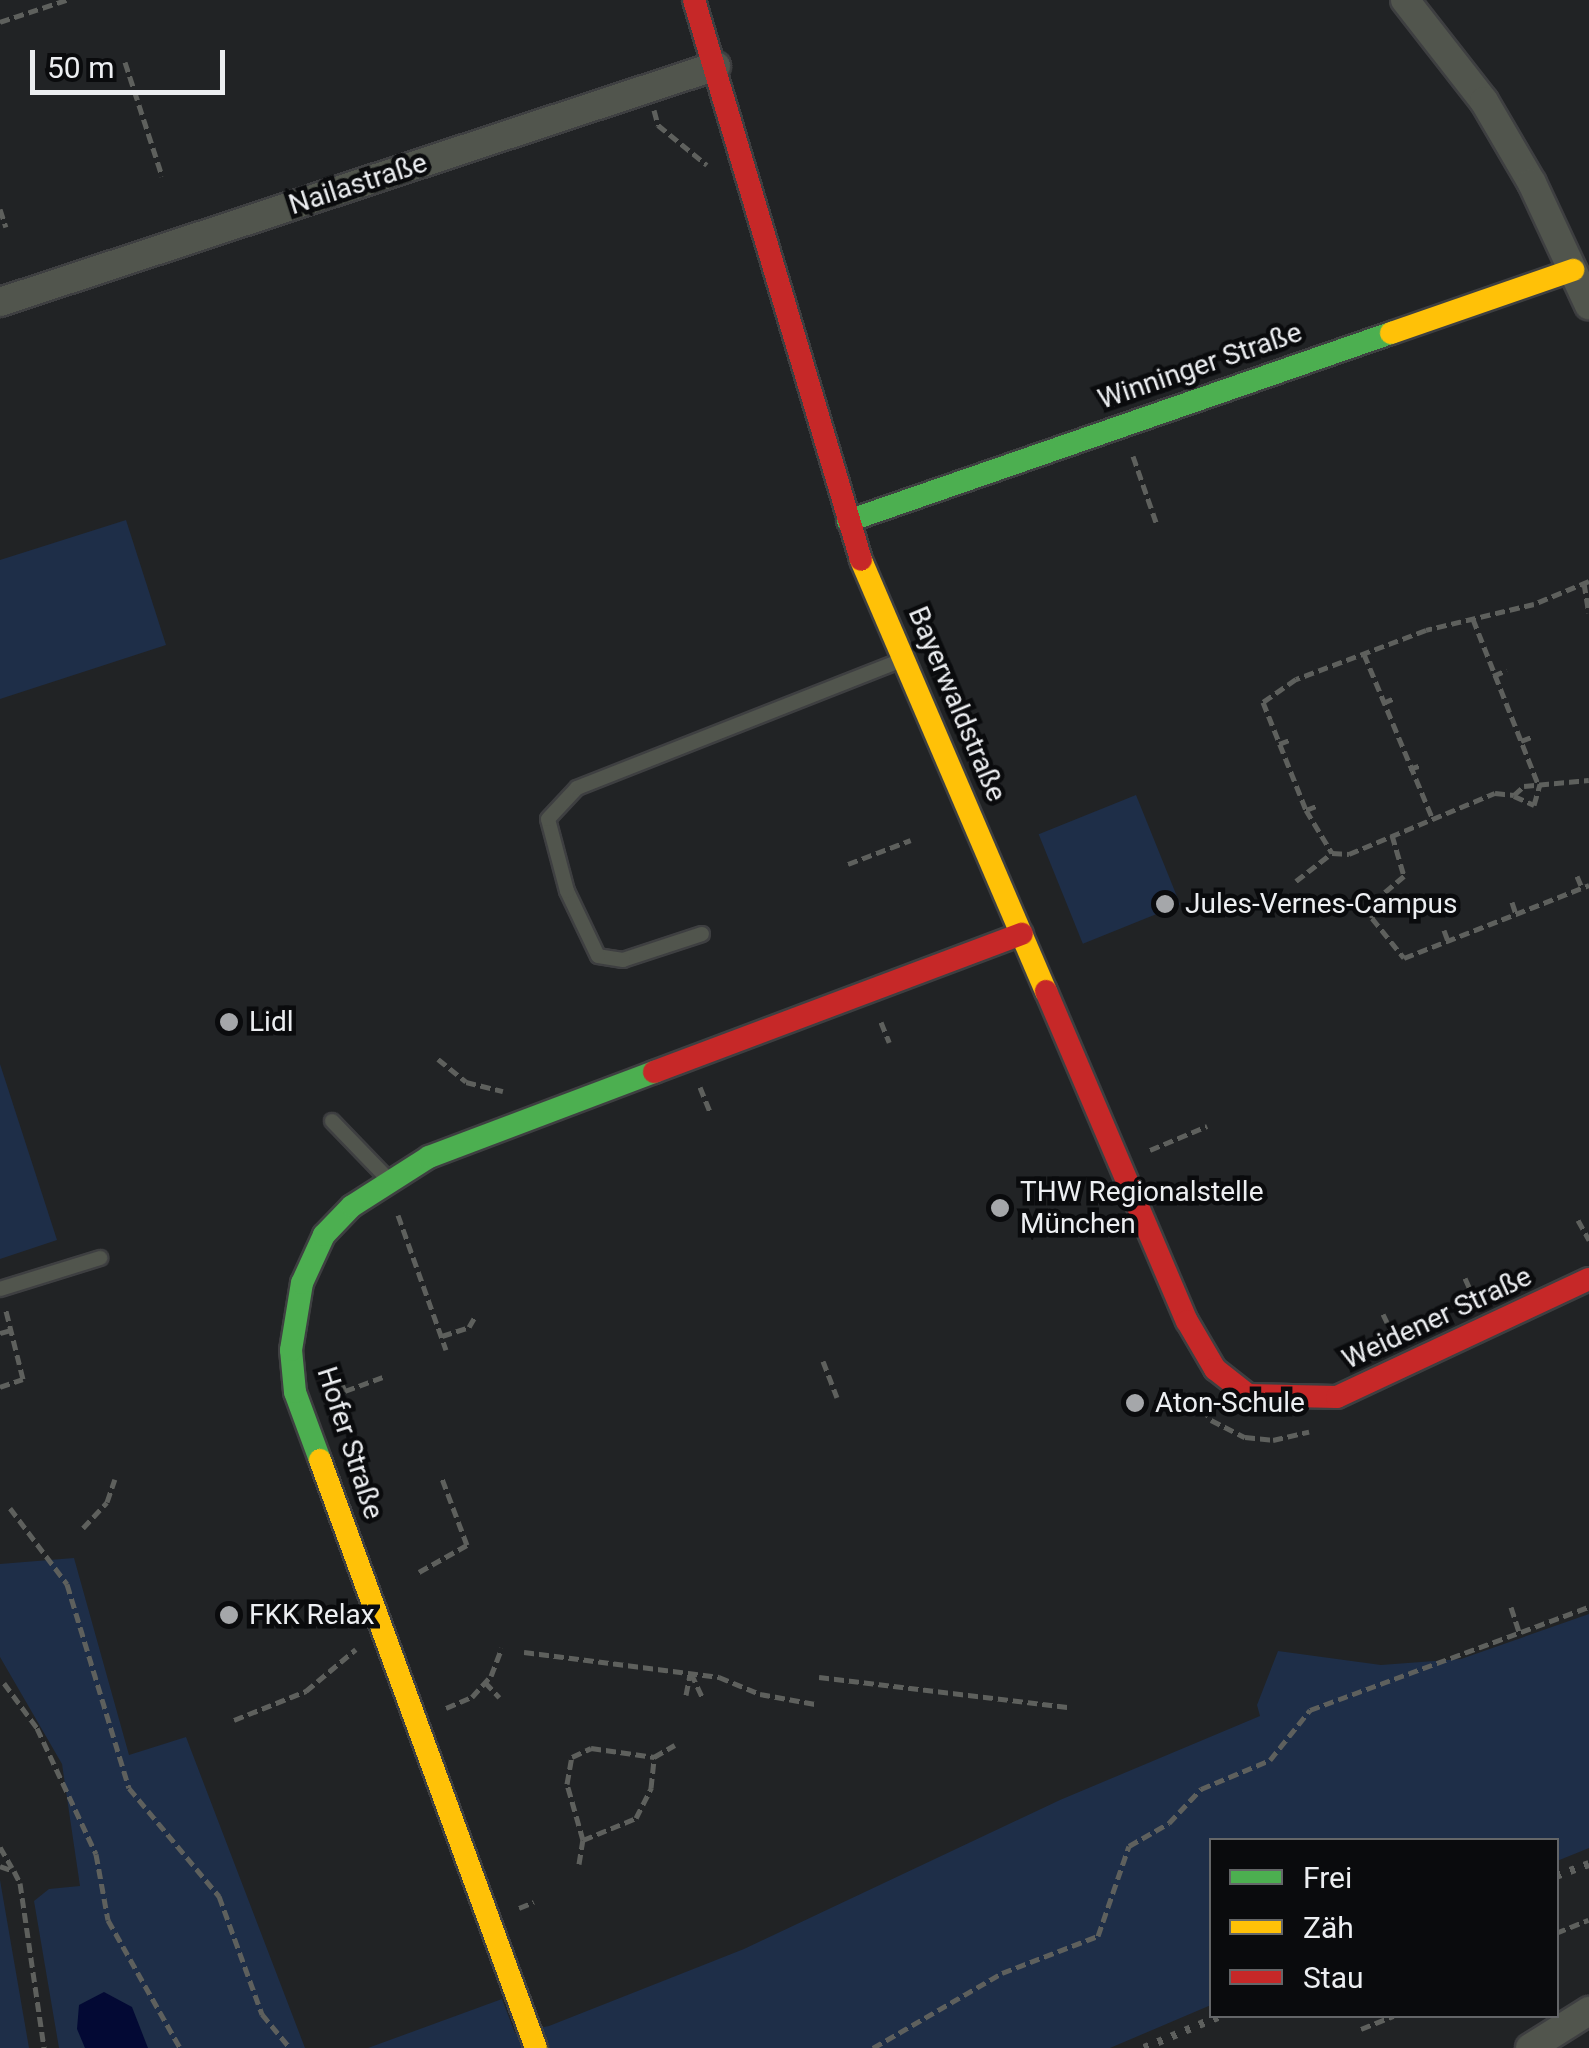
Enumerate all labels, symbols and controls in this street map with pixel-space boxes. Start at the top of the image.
scale bar [35,30,230,92]
text: 50 m [47,50,114,85]
street label: Nailastraße [285,146,431,222]
street label: Winninger Straße [1094,315,1306,417]
street label: Bayerwaldstraße [901,602,1013,806]
place label: Jules-Vernes-Campus [1185,887,1457,921]
marker: Jules-Vernes-Campus [1154,893,1176,915]
place label: Lidl [249,1005,293,1039]
marker: Lidl [218,1011,240,1033]
place label: THW Regionalstelle München [1020,1175,1263,1241]
marker: THW Regionalstelle München [989,1197,1011,1219]
street label: Weidener Straße [1337,1259,1537,1377]
street label: Hofer Straße [310,1363,390,1523]
place label: Aton-Schule [1155,1386,1305,1420]
marker: Aton-Schule [1124,1392,1146,1414]
place label: FKK Relax [249,1598,375,1632]
marker: FKK Relax [218,1604,240,1626]
legend [1209,1838,1559,2018]
text: Frei [1303,1860,1352,1895]
text: Zäh [1303,1910,1354,1945]
text: Stau [1303,1960,1363,1995]

